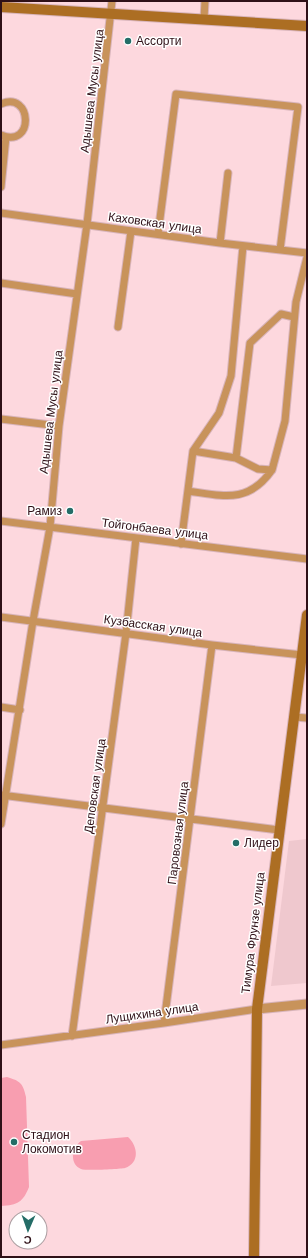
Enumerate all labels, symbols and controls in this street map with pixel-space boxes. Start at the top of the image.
street label: Адышева Мусы улица [77,28,107,154]
place label: Ассорти [136,34,181,48]
marker: Ассорти [123,36,133,46]
street label: Каховская улица [107,210,203,237]
street label: Адышева Мусы улица [36,349,66,475]
place label: Рамиз [27,504,62,518]
marker: Рамиз [65,506,75,516]
street label: Тойгонбаева улица [101,516,209,543]
street label: Кузбасская улица [103,612,204,640]
street label: Деповская улица [81,737,109,834]
street label: Паровозная улица [165,780,191,885]
place label: Лидер [244,836,279,850]
marker: Лидер [231,838,241,848]
street label: Тимура Фрунзе улица [239,871,267,995]
street label: Лущихина улица [105,1000,200,1026]
place label: Стадион Локомотив [22,1128,82,1156]
marker: Стадион Локомотив [9,1137,19,1147]
north arrow [8,1210,48,1250]
text: С [23,1233,32,1246]

